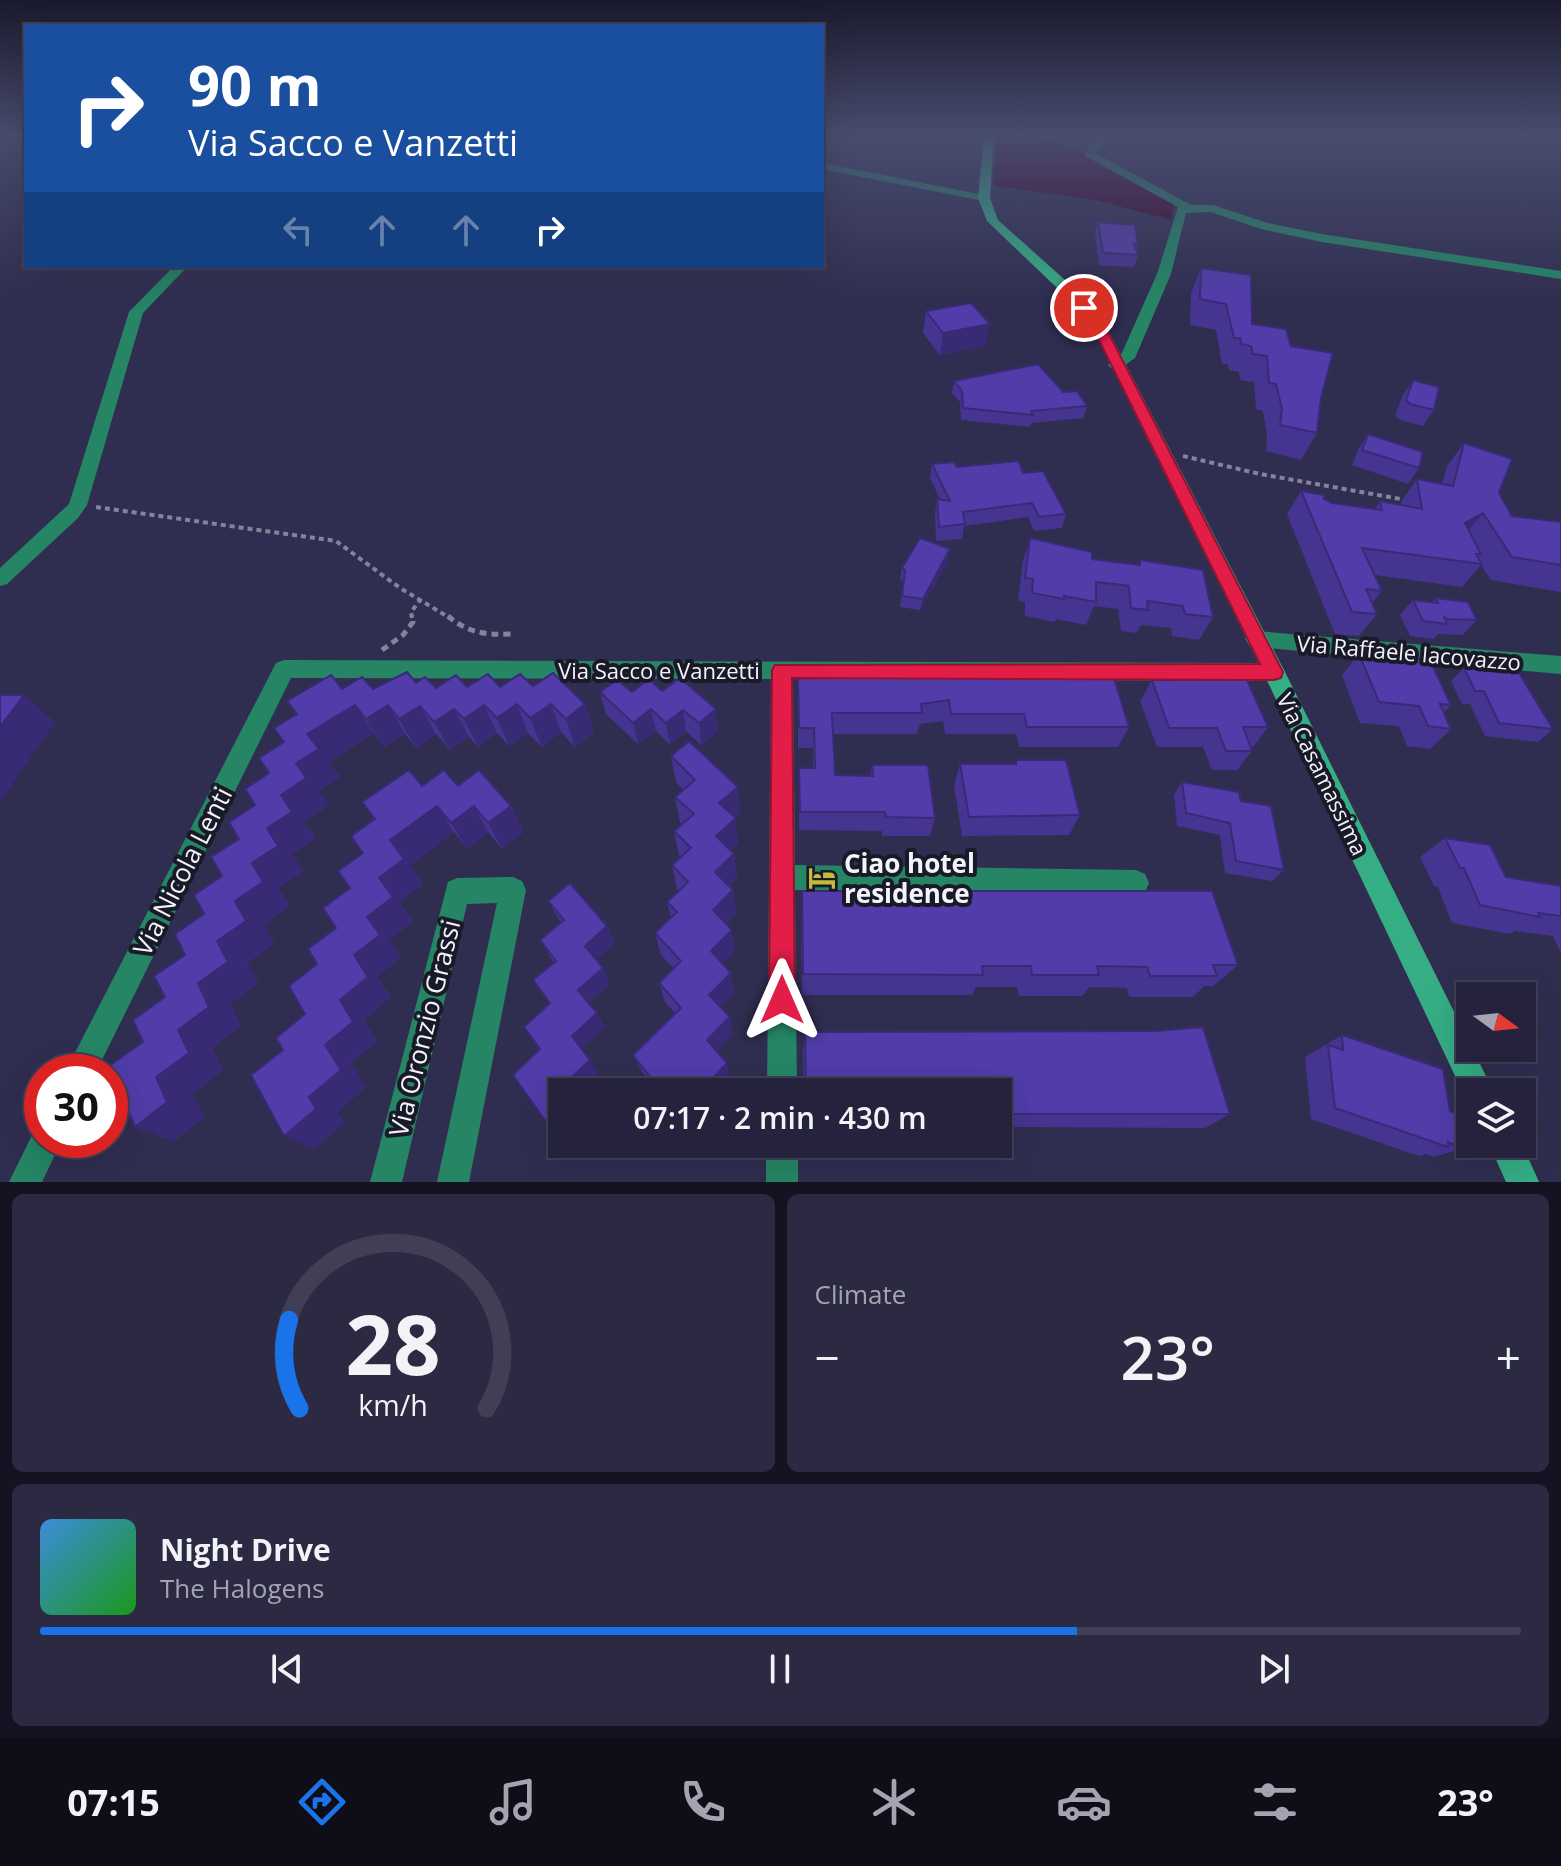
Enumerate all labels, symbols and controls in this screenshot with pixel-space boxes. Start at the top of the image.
text: 90 m [188,46,322,122]
icon: right [56,56,160,160]
text: Via Sacco e Vanzetti [188,118,518,167]
icon: left [276,208,320,252]
icon: ahead [360,208,404,252]
icon: ahead [444,208,488,252]
icon: right [528,208,572,252]
pin [1050,274,1118,342]
icon: arrive [1062,286,1106,330]
street label: Via Raffaele Iacovazzo [1296,627,1522,677]
street label: Via Sacco e Vanzetti [558,655,760,685]
street label: Via Casamassima [1271,688,1375,860]
street label: Via Nicola Lenti [124,780,240,962]
place label: Ciao hotel residence [844,845,975,911]
hotel icon: Ciao hotel residence [807,863,837,893]
street label: Via Oronzio Grassi [380,916,468,1140]
position arrow [740,958,824,1042]
north arrow [1456,982,1536,1062]
map controls [1456,982,1536,1158]
speed limit sign: 30 [24,1054,128,1158]
button: layers [1456,1078,1536,1158]
text: 07:17 · 2 min · 430 m [633,1097,927,1138]
text: Climate [815,1276,906,1312]
text: 28 [346,1286,441,1399]
text: 23° [1121,1316,1215,1398]
text: − [815,1327,840,1387]
text: + [1496,1327,1521,1387]
text: km/h [359,1385,428,1424]
text: Night Drive [160,1529,331,1570]
text: The Halogens [160,1570,325,1606]
icon: previous [265,1647,309,1691]
icon: pause [758,1647,802,1691]
icon: next [1252,1647,1296,1691]
icon: directions [294,1774,350,1830]
icon: music [485,1774,541,1830]
icon: phone [675,1774,731,1830]
icon: climate [866,1774,922,1830]
icon: car [1056,1774,1112,1830]
icon: filters [1247,1774,1303,1830]
text: 07:15 [67,1778,160,1827]
text: 23° [1437,1778,1494,1827]

